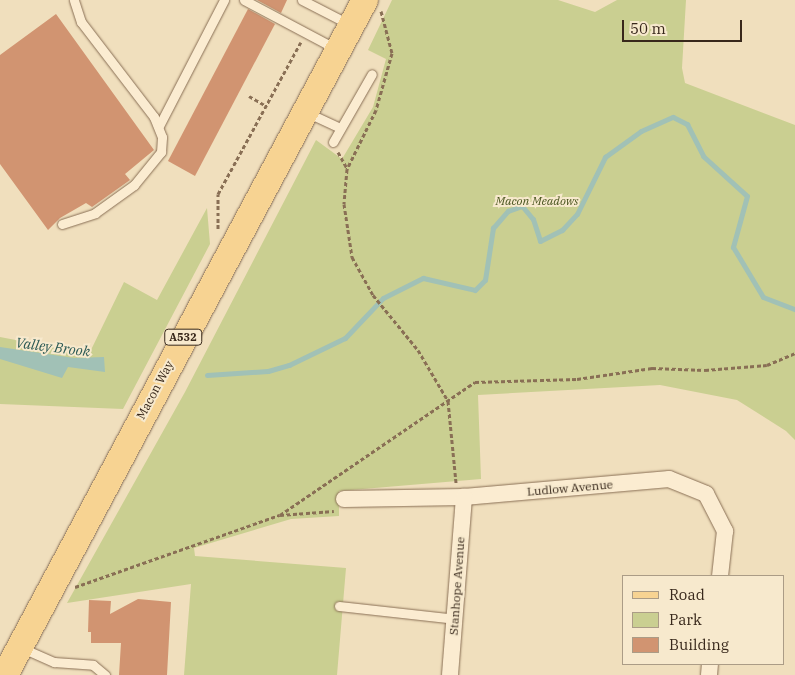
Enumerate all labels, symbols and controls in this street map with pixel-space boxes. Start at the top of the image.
scale bar [625,10,745,42]
text: 50 m [630,19,666,38]
park label: Macon Meadows [495,194,579,208]
road number: A532 [164,328,202,346]
water label: Valley Brook [15,334,91,360]
street label: Macon Way [134,358,176,422]
street label: Ludlow Avenue [526,477,614,499]
street label: Stanhope Avenue [446,536,468,636]
legend [622,575,785,665]
text: Road [669,585,705,604]
text: Park [669,610,702,629]
text: Building [669,635,729,654]

